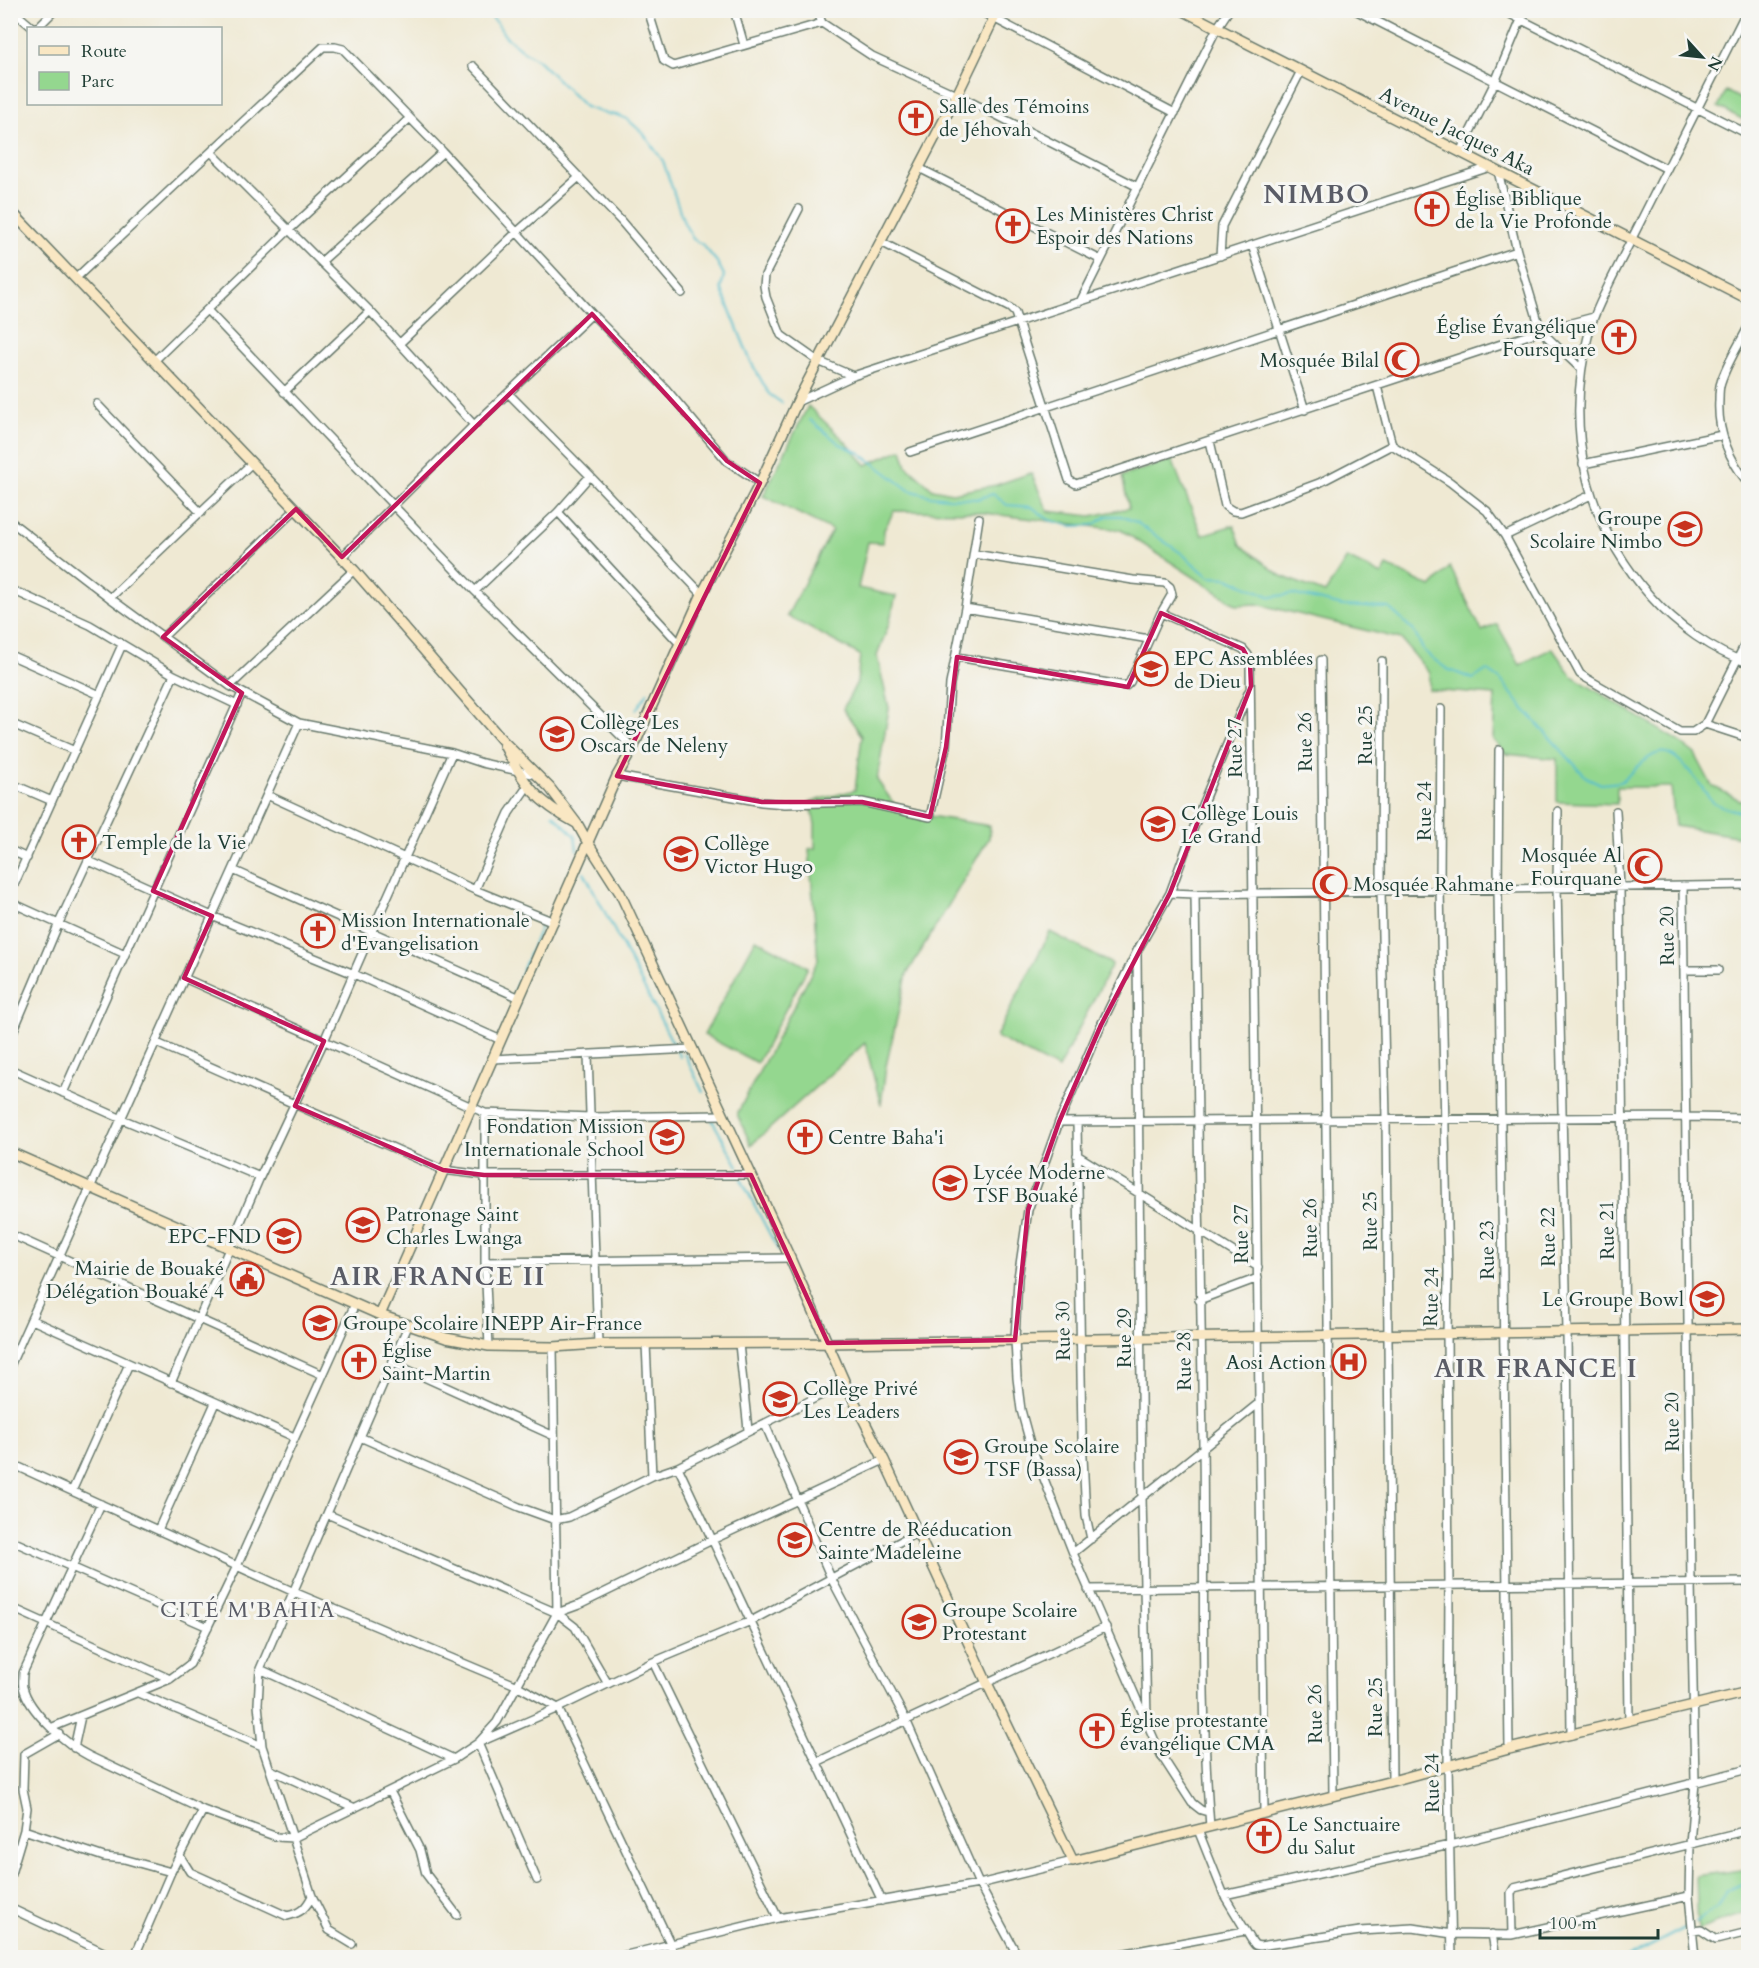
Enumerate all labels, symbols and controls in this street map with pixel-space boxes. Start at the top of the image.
legend [27,27,222,105]
north arrow [1672,27,1732,87]
text: Route [81,39,127,64]
text: N [1701,52,1727,75]
text: Parc [81,69,114,94]
street label: Avenue Jacques Aka [1375,80,1540,182]
place label: Salle des Témoins de Jéhovah [939,93,1089,143]
church icon: Salle des Témoins de Jéhovah [898,100,934,136]
district label: NIMBO [1263,177,1371,212]
place label: Église Biblique de la Vie Profonde [1455,185,1612,235]
church icon: Église Biblique de la Vie Profonde [1414,191,1450,227]
place label: Les Ministères Christ Espoir des Nations [1036,201,1214,251]
church icon: Les Ministères Christ Espoir des Nations [995,208,1031,244]
place label: Église Évangélique Foursquare [1436,313,1596,363]
church icon: Église Évangélique Foursquare [1601,319,1637,355]
mosque icon: Mosquée Bilal [1384,342,1420,378]
place label: Mosquée Bilal [1259,347,1379,374]
place label: Groupe Scolaire Nimbo [1530,505,1662,555]
school or university icon: Groupe Scolaire Nimbo [1667,511,1703,547]
place label: EPC Assemblées de Dieu [1174,645,1313,695]
school or university icon: EPC Assemblées de Dieu [1133,651,1169,687]
street label: Rue 25 [1352,705,1379,765]
place label: Collège Les Oscars de Neleny [580,709,729,759]
street label: Rue 26 [1291,712,1319,772]
school or university icon: Collège Les Oscars de Neleny [539,716,575,752]
street label: Rue 27 [1221,718,1249,778]
street label: Rue 24 [1411,781,1438,841]
place label: Collège Louis Le Grand [1181,800,1298,850]
school or university icon: Collège Louis Le Grand [1140,806,1176,842]
church icon: Temple de la Vie [61,824,97,860]
place label: Temple de la Vie [102,829,246,856]
place label: Collège Victor Hugo [704,830,813,880]
school or university icon: Collège Victor Hugo [663,836,699,872]
place label: Mosquée Al Fourquane [1521,842,1622,892]
mosque icon: Mosquée Al Fourquane [1627,848,1663,884]
mosque icon: Mosquée Rahmane [1312,866,1348,902]
place label: Mosquée Rahmane [1353,871,1514,898]
street label: Rue 20 [1653,906,1681,966]
place label: Mission Internationale d'Evangelisation [341,907,530,957]
church icon: Mission Internationale d'Evangelisation [300,913,336,949]
place label: Fondation Mission Internationale School [464,1113,645,1163]
school or university icon: Fondation Mission Internationale School [649,1119,685,1155]
church icon: Centre Baha'i [787,1119,823,1155]
place label: Centre Baha'i [828,1124,944,1151]
place label: Lycée Moderne TSF Bouaké [973,1159,1105,1209]
school or university icon: Lycée Moderne TSF Bouaké [932,1165,968,1201]
street label: Rue 25 [1356,1191,1384,1251]
street label: Rue 26 [1296,1198,1324,1258]
street label: Rue 21 [1593,1200,1621,1260]
place label: Patronage Saint Charles Lwanga [386,1201,523,1251]
street label: Rue 27 [1227,1204,1255,1264]
school or university icon: Patronage Saint Charles Lwanga [345,1207,381,1243]
street label: Rue 22 [1534,1207,1562,1267]
school or university icon: EPC-FND [266,1218,302,1254]
street label: Rue 23 [1473,1220,1501,1280]
place label: EPC-FND [168,1223,261,1250]
place label: Mairie de Bouaké Délégation Bouaké 4 [46,1255,224,1305]
district label: AIR FRANCE II [330,1259,546,1294]
public building icon: Mairie de Bouaké Délégation Bouaké 4 [229,1261,265,1297]
street label: Rue 24 [1417,1267,1445,1327]
school or university icon: Le Groupe Bowl [1689,1281,1725,1317]
place label: Le Groupe Bowl [1542,1286,1684,1313]
street label: Rue 30 [1049,1301,1077,1361]
school or university icon: Groupe Scolaire INEPP Air-France [302,1305,338,1341]
street label: Rue 29 [1111,1308,1138,1368]
place label: Groupe Scolaire INEPP Air-France [343,1310,642,1337]
street label: Rue 28 [1170,1331,1198,1391]
place label: Église Saint-Martin [382,1337,492,1387]
church icon: Église Saint-Martin [341,1344,377,1380]
hospital icon: Aosi Action [1331,1344,1367,1380]
place label: Aosi Action [1226,1349,1327,1376]
district label: AIR FRANCE I [1434,1351,1638,1386]
place label: Collège Privé Les Leaders [803,1375,918,1425]
school or university icon: Collège Privé Les Leaders [762,1381,798,1417]
street label: Rue 20 [1658,1392,1686,1452]
place label: Groupe Scolaire TSF (Bassa) [984,1433,1120,1483]
school or university icon: Groupe Scolaire TSF (Bassa) [943,1439,979,1475]
place label: Centre de Rééducation Sainte Madeleine [818,1516,1013,1566]
school or university icon: Centre de Rééducation Sainte Madeleine [777,1522,813,1558]
district label: CITÉ M'BAHIA [160,1595,336,1625]
place label: Groupe Scolaire Protestant [942,1597,1078,1647]
school or university icon: Groupe Scolaire Protestant [901,1604,937,1640]
street label: Rue 25 [1362,1677,1389,1737]
street label: Rue 26 [1301,1684,1329,1744]
place label: Église protestante évangélique CMA [1120,1707,1275,1757]
church icon: Église protestante évangélique CMA [1079,1713,1115,1749]
street label: Rue 24 [1418,1753,1446,1813]
place label: Le Sanctuaire du Salut [1287,1811,1401,1861]
church icon: Le Sanctuaire du Salut [1246,1818,1282,1854]
scale bar [1540,1902,1658,1940]
text: 100 m [1549,1911,1597,1936]

